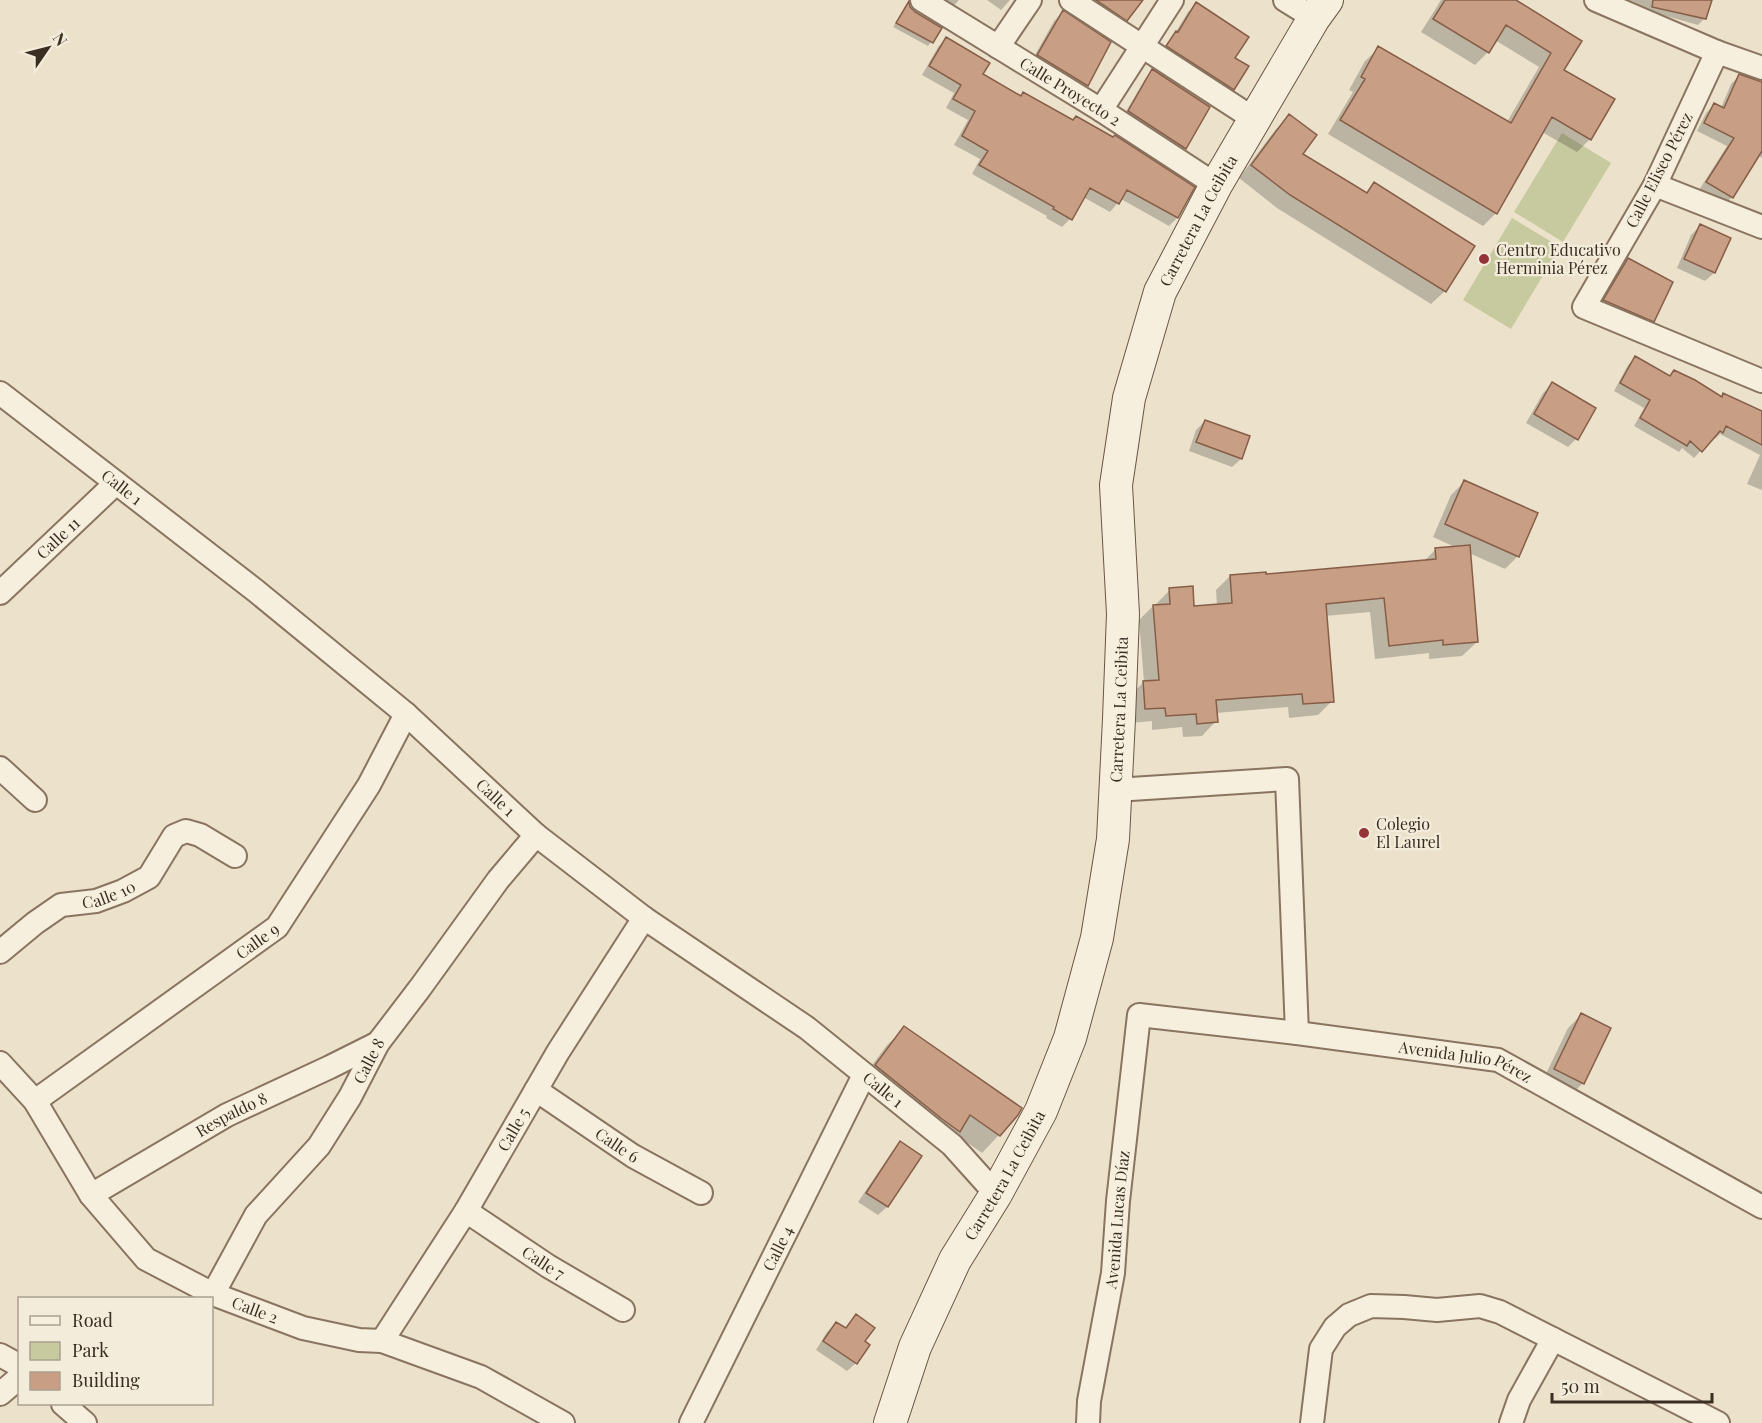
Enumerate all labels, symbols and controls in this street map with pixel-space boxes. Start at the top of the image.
north arrow [18,18,78,78]
text: N [49,28,73,50]
street label: Calle Proyecto 2 [1016,52,1125,130]
street label: Calle Eliseo Pérez [1620,108,1697,231]
street label: Carretera La Ceibita [1154,151,1241,290]
place label: Centro Educativo Herminia Pérez [1496,239,1621,278]
marker: Centro Educativo Herminia Pérez [1477,252,1491,266]
street label: Calle 1 [98,464,147,509]
street label: Calle 11 [32,512,84,563]
street label: Carretera La Ceibita [1105,636,1132,783]
street label: Calle 1 [472,774,520,820]
place label: Colegio El Laurel [1376,813,1441,852]
marker: Colegio El Laurel [1357,826,1371,840]
street label: Calle 10 [81,875,139,913]
street label: Calle 9 [231,918,283,963]
street label: Calle 8 [348,1034,389,1087]
street label: Avenida Julio Pérez [1396,1036,1536,1087]
street label: Calle 1 [859,1066,908,1112]
street label: Respaldo 8 [192,1087,270,1141]
street label: Calle 5 [492,1104,534,1155]
street label: Carretera La Ceibita [959,1106,1049,1244]
street label: Calle 6 [591,1122,643,1167]
street label: Avenida Lucas Díaz [1099,1149,1134,1291]
street label: Calle 4 [757,1222,797,1274]
street label: Calle 7 [518,1241,569,1284]
street label: Calle 2 [229,1291,281,1328]
legend [18,1297,213,1405]
text: Road [72,1308,113,1332]
text: Park [72,1338,109,1362]
scale bar [1552,1366,1712,1404]
text: Building [72,1368,140,1392]
text: 50 m [1561,1374,1600,1398]

